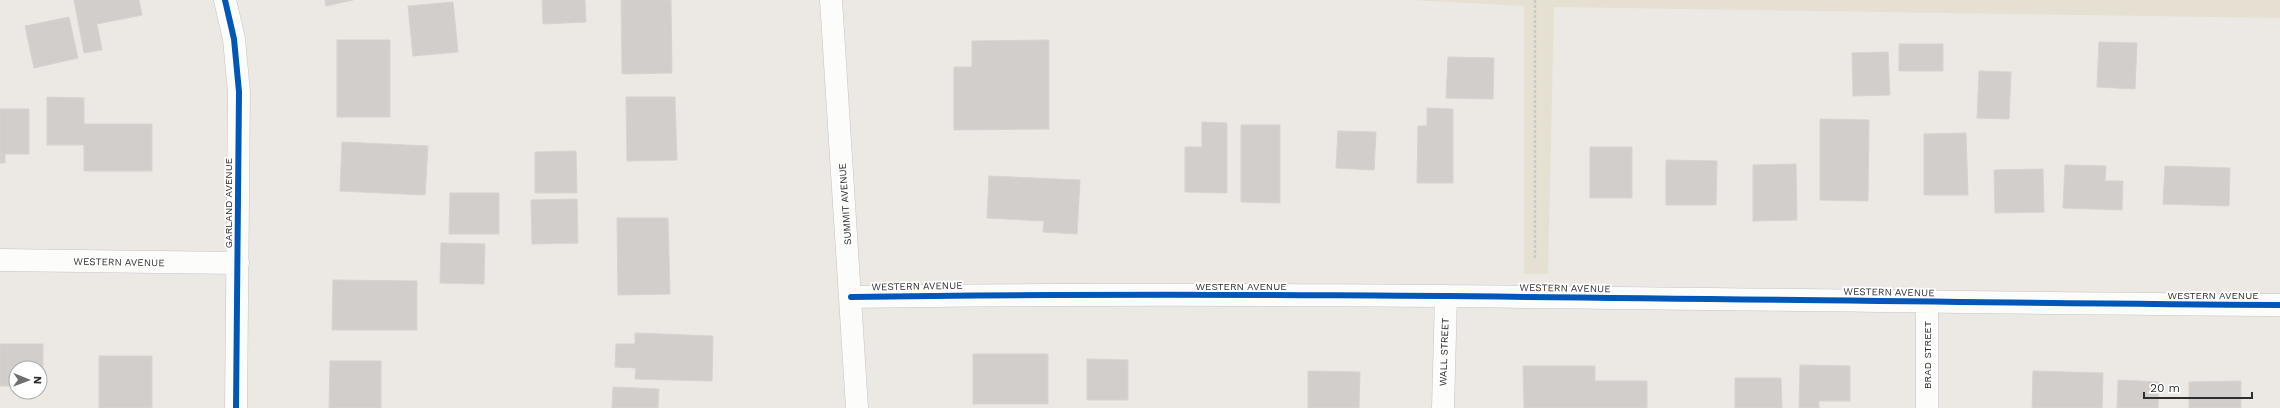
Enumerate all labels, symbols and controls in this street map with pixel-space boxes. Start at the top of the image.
street label: GARLAND AVENUE [223,158,234,248]
street label: SUMMIT AVENUE [837,163,853,245]
street label: WESTERN AVENUE [73,256,165,268]
street label: WESTERN AVENUE [871,280,963,292]
street label: WESTERN AVENUE [1195,281,1287,292]
street label: WESTERN AVENUE [1519,282,1611,294]
street label: WESTERN AVENUE [1843,286,1935,298]
street label: WESTERN AVENUE [2167,290,2259,301]
street label: WALL STREET [1437,318,1451,386]
street label: BRAD STREET [1922,321,1933,389]
north arrow [8,360,48,400]
scale bar [2144,374,2252,400]
text: N [31,376,44,384]
text: 20 m [2150,381,2180,395]

